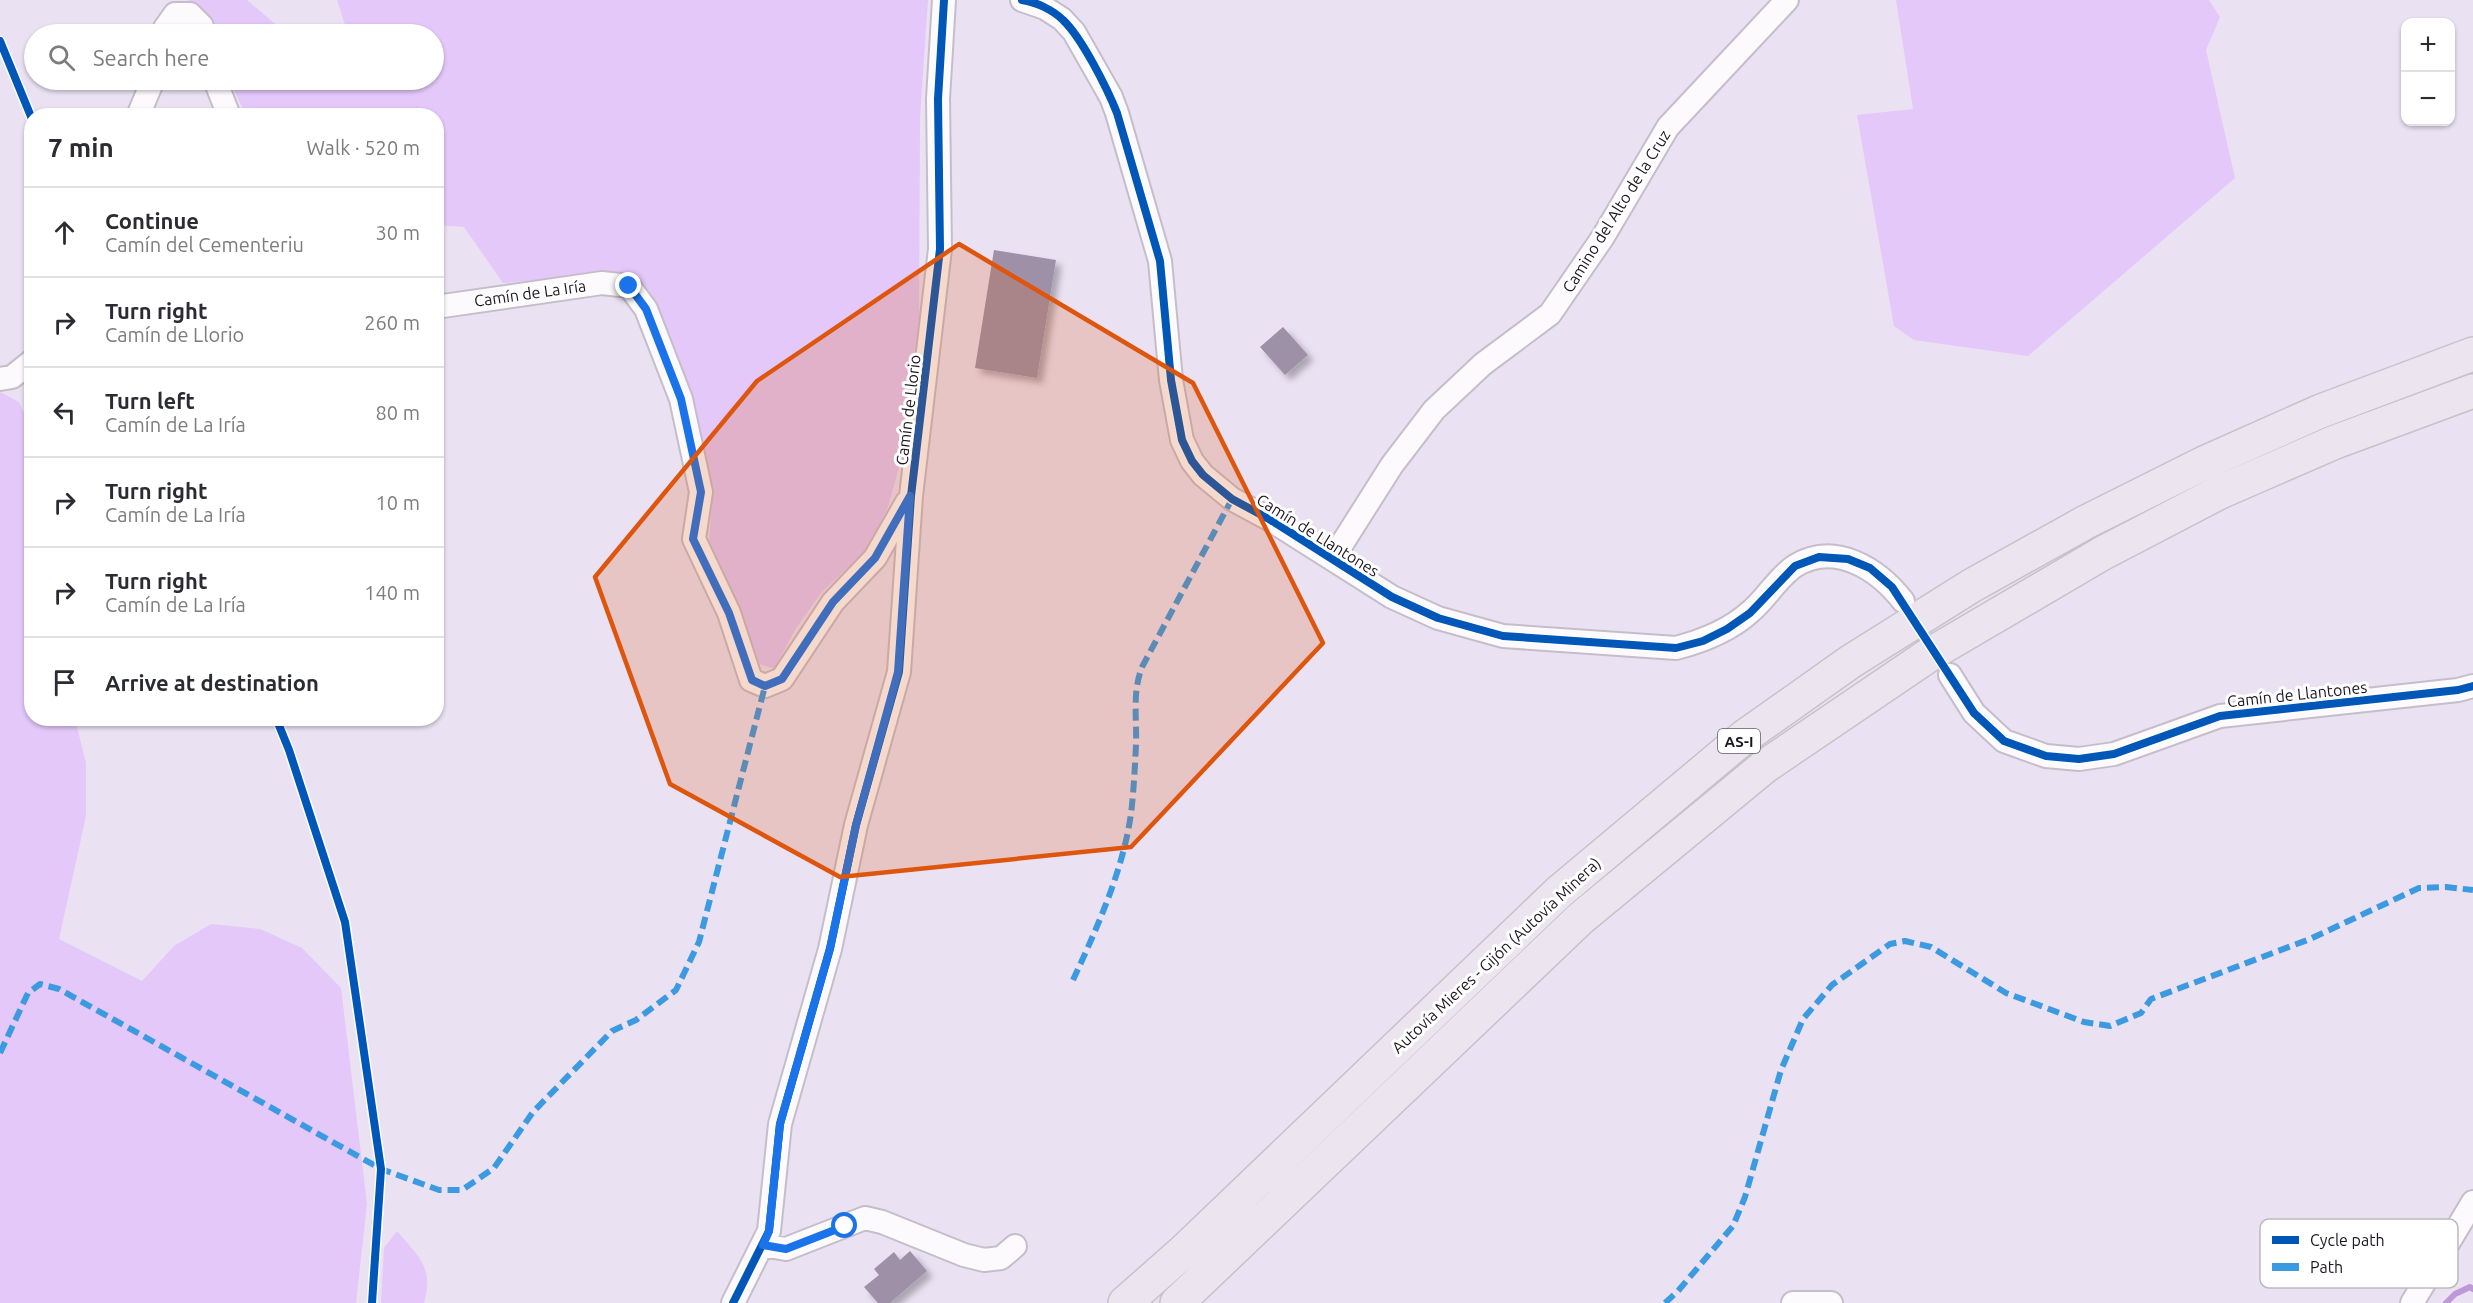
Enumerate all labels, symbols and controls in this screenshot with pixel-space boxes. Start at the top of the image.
map controls [2401,18,2455,126]
button: + [2401,18,2455,72]
search box [24,24,444,90]
icon: search [45,41,78,74]
text: Search here [93,45,209,70]
button: − [2401,72,2455,126]
street label: Camino del Alto de la Cruz [1559,126,1673,296]
text: 7 min [48,133,114,162]
text: Walk · 520 m [307,136,420,159]
text: Continue [105,208,199,233]
icon: ahead [48,216,81,249]
text: 30 m [376,221,420,244]
text: Camín del Cementeriu [105,233,304,256]
route end [615,272,641,298]
street label: Camín de La Iría [473,276,587,310]
text: Turn right [105,298,207,323]
icon: right [48,306,81,339]
text: 260 m [364,311,420,334]
text: Camín de Llorio [105,323,244,346]
street label: Camín de Llorio [892,354,924,466]
text: Turn left [105,388,195,413]
icon: left [48,396,81,429]
text: 80 m [376,401,420,424]
text: Camín de La Iría [105,413,246,436]
text: Turn right [105,478,207,503]
icon: right [48,486,81,519]
street label: Camín de Llantones [1254,490,1382,580]
text: 10 m [376,491,420,514]
text: Camín de La Iría [105,503,246,526]
text: Turn right [105,568,207,593]
icon: right [48,576,81,609]
text: 140 m [364,581,420,604]
text: Camín de La Iría [105,593,246,616]
icon: arrive [48,666,81,699]
text: Arrive at destination [105,670,319,695]
street label: Camín de Llantones [2226,678,2368,710]
road number: AS-I [1718,729,1760,753]
street label: Autovía Mieres - Gijón (Autovía Minera) [1388,854,1605,1057]
route start [831,1212,857,1238]
legend [2260,1219,2458,1288]
text: Cycle path [2310,1231,2385,1249]
text: Path [2310,1258,2343,1276]

